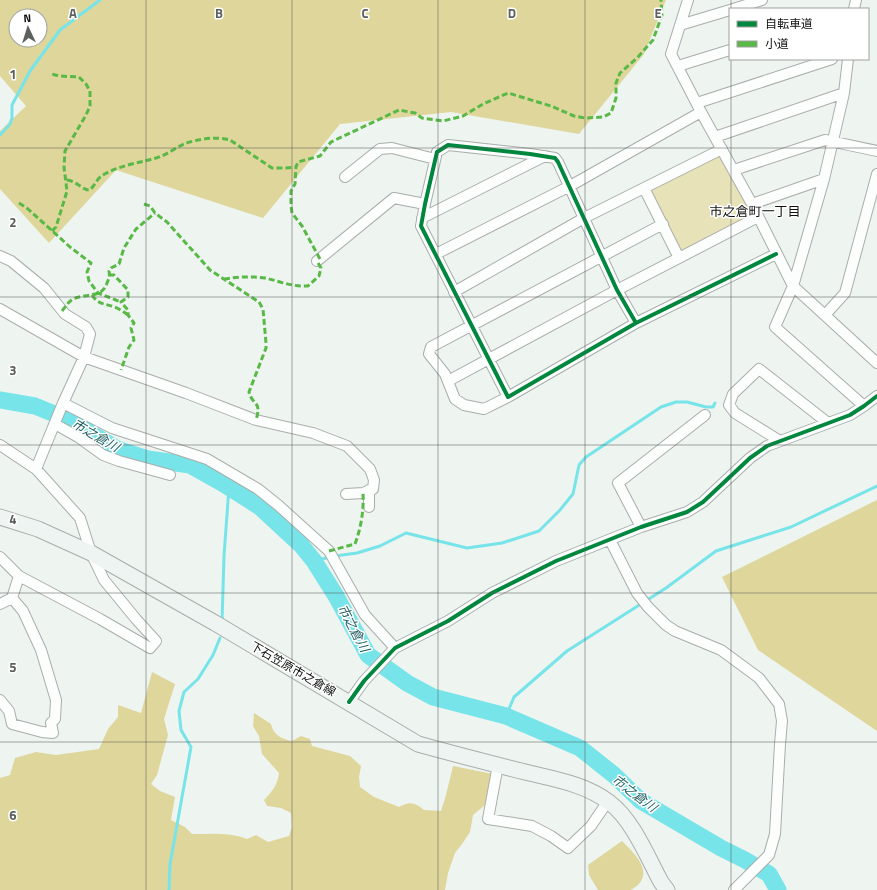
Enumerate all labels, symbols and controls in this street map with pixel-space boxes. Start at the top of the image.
text: A [69,3,77,23]
text: B [215,3,223,23]
text: C [361,3,369,23]
text: D [508,3,516,23]
text: E [654,3,662,23]
north arrow [8,8,48,48]
legend [729,8,869,60]
text: N [23,10,32,26]
text: 自転車道 [765,14,813,33]
text: 小道 [765,34,789,53]
text: 1 [9,64,17,84]
district label: 市之倉町一丁目 [709,201,801,221]
text: 2 [9,212,17,232]
text: 3 [9,360,17,380]
water label: 市之倉川 [68,413,125,458]
text: 4 [9,509,17,529]
water label: 市之倉川 [333,600,376,657]
street label: 下石笠原市之倉線 [247,636,340,701]
text: 5 [9,657,17,677]
water label: 市之倉川 [608,769,663,818]
text: 6 [9,805,17,825]

